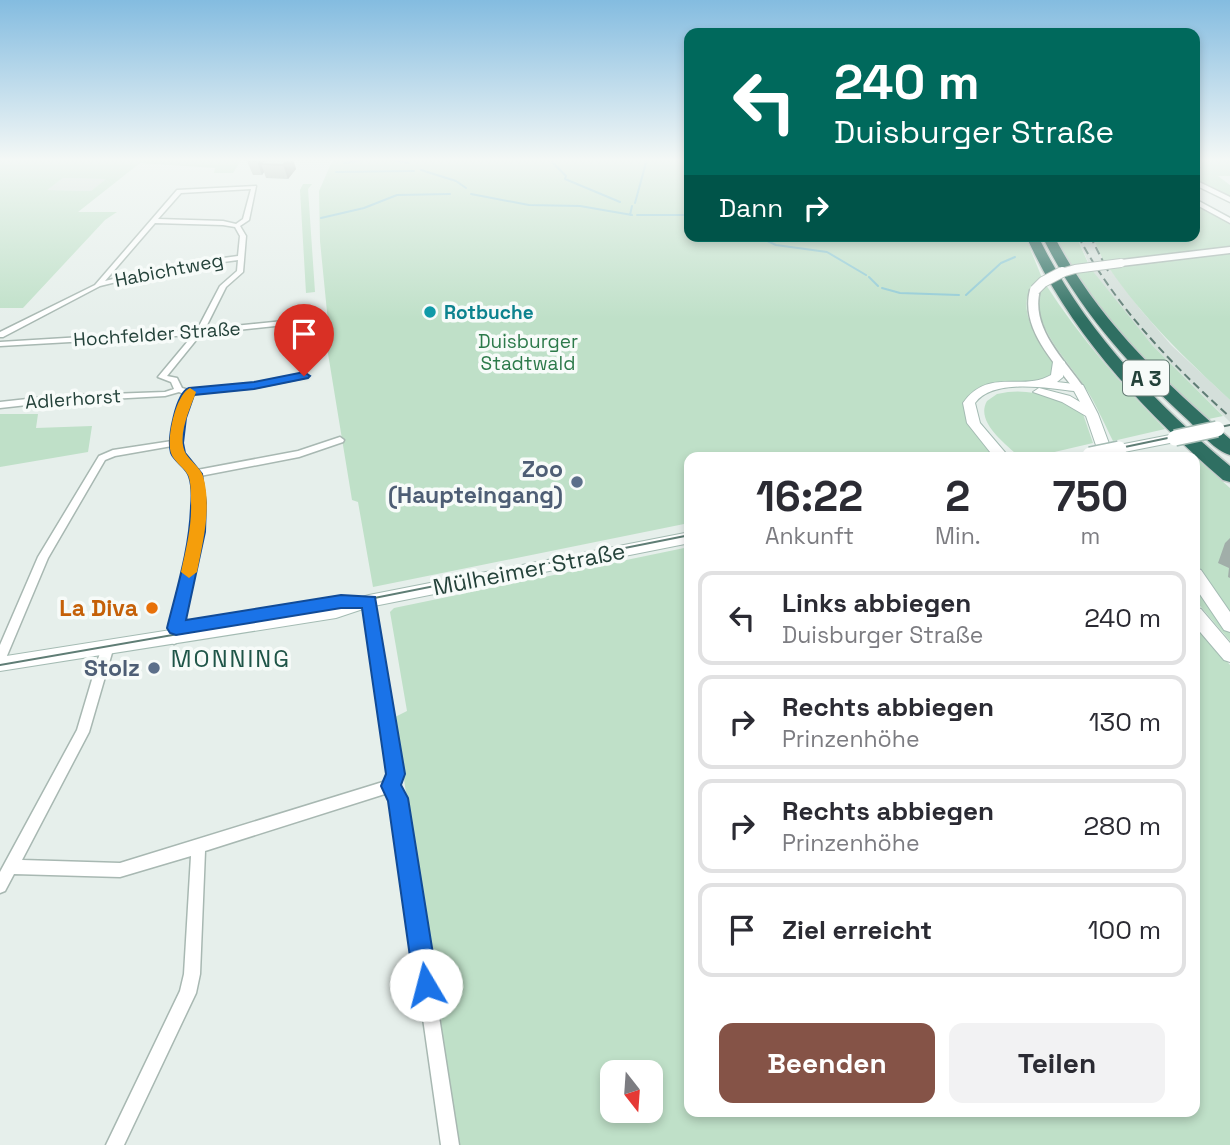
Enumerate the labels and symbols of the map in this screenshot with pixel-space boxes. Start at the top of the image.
street label: Habichtweg [113,247,225,293]
place label: Rotbuche [444,300,534,325]
pin [274,304,334,376]
marker: Rotbuche [422,304,438,320]
street label: Hochfelder Straße [73,316,241,352]
park label: Duisburger Stadtwald [478,329,578,376]
road number: A 3 [1123,360,1169,396]
street label: Adlerhorst [24,383,122,415]
place label: Zoo (Haupteingang) [388,454,563,510]
marker: Zoo (Haupteingang) [569,474,585,490]
street label: Mülheimer Straße [430,536,628,602]
place label: La Diva [59,593,138,623]
marker: La Diva [144,600,160,616]
district label: MONNING [171,643,291,674]
place label: Stolz [84,653,140,683]
marker: Stolz [146,660,162,676]
position arrow [389,948,463,1022]
north arrow [600,1060,663,1124]

